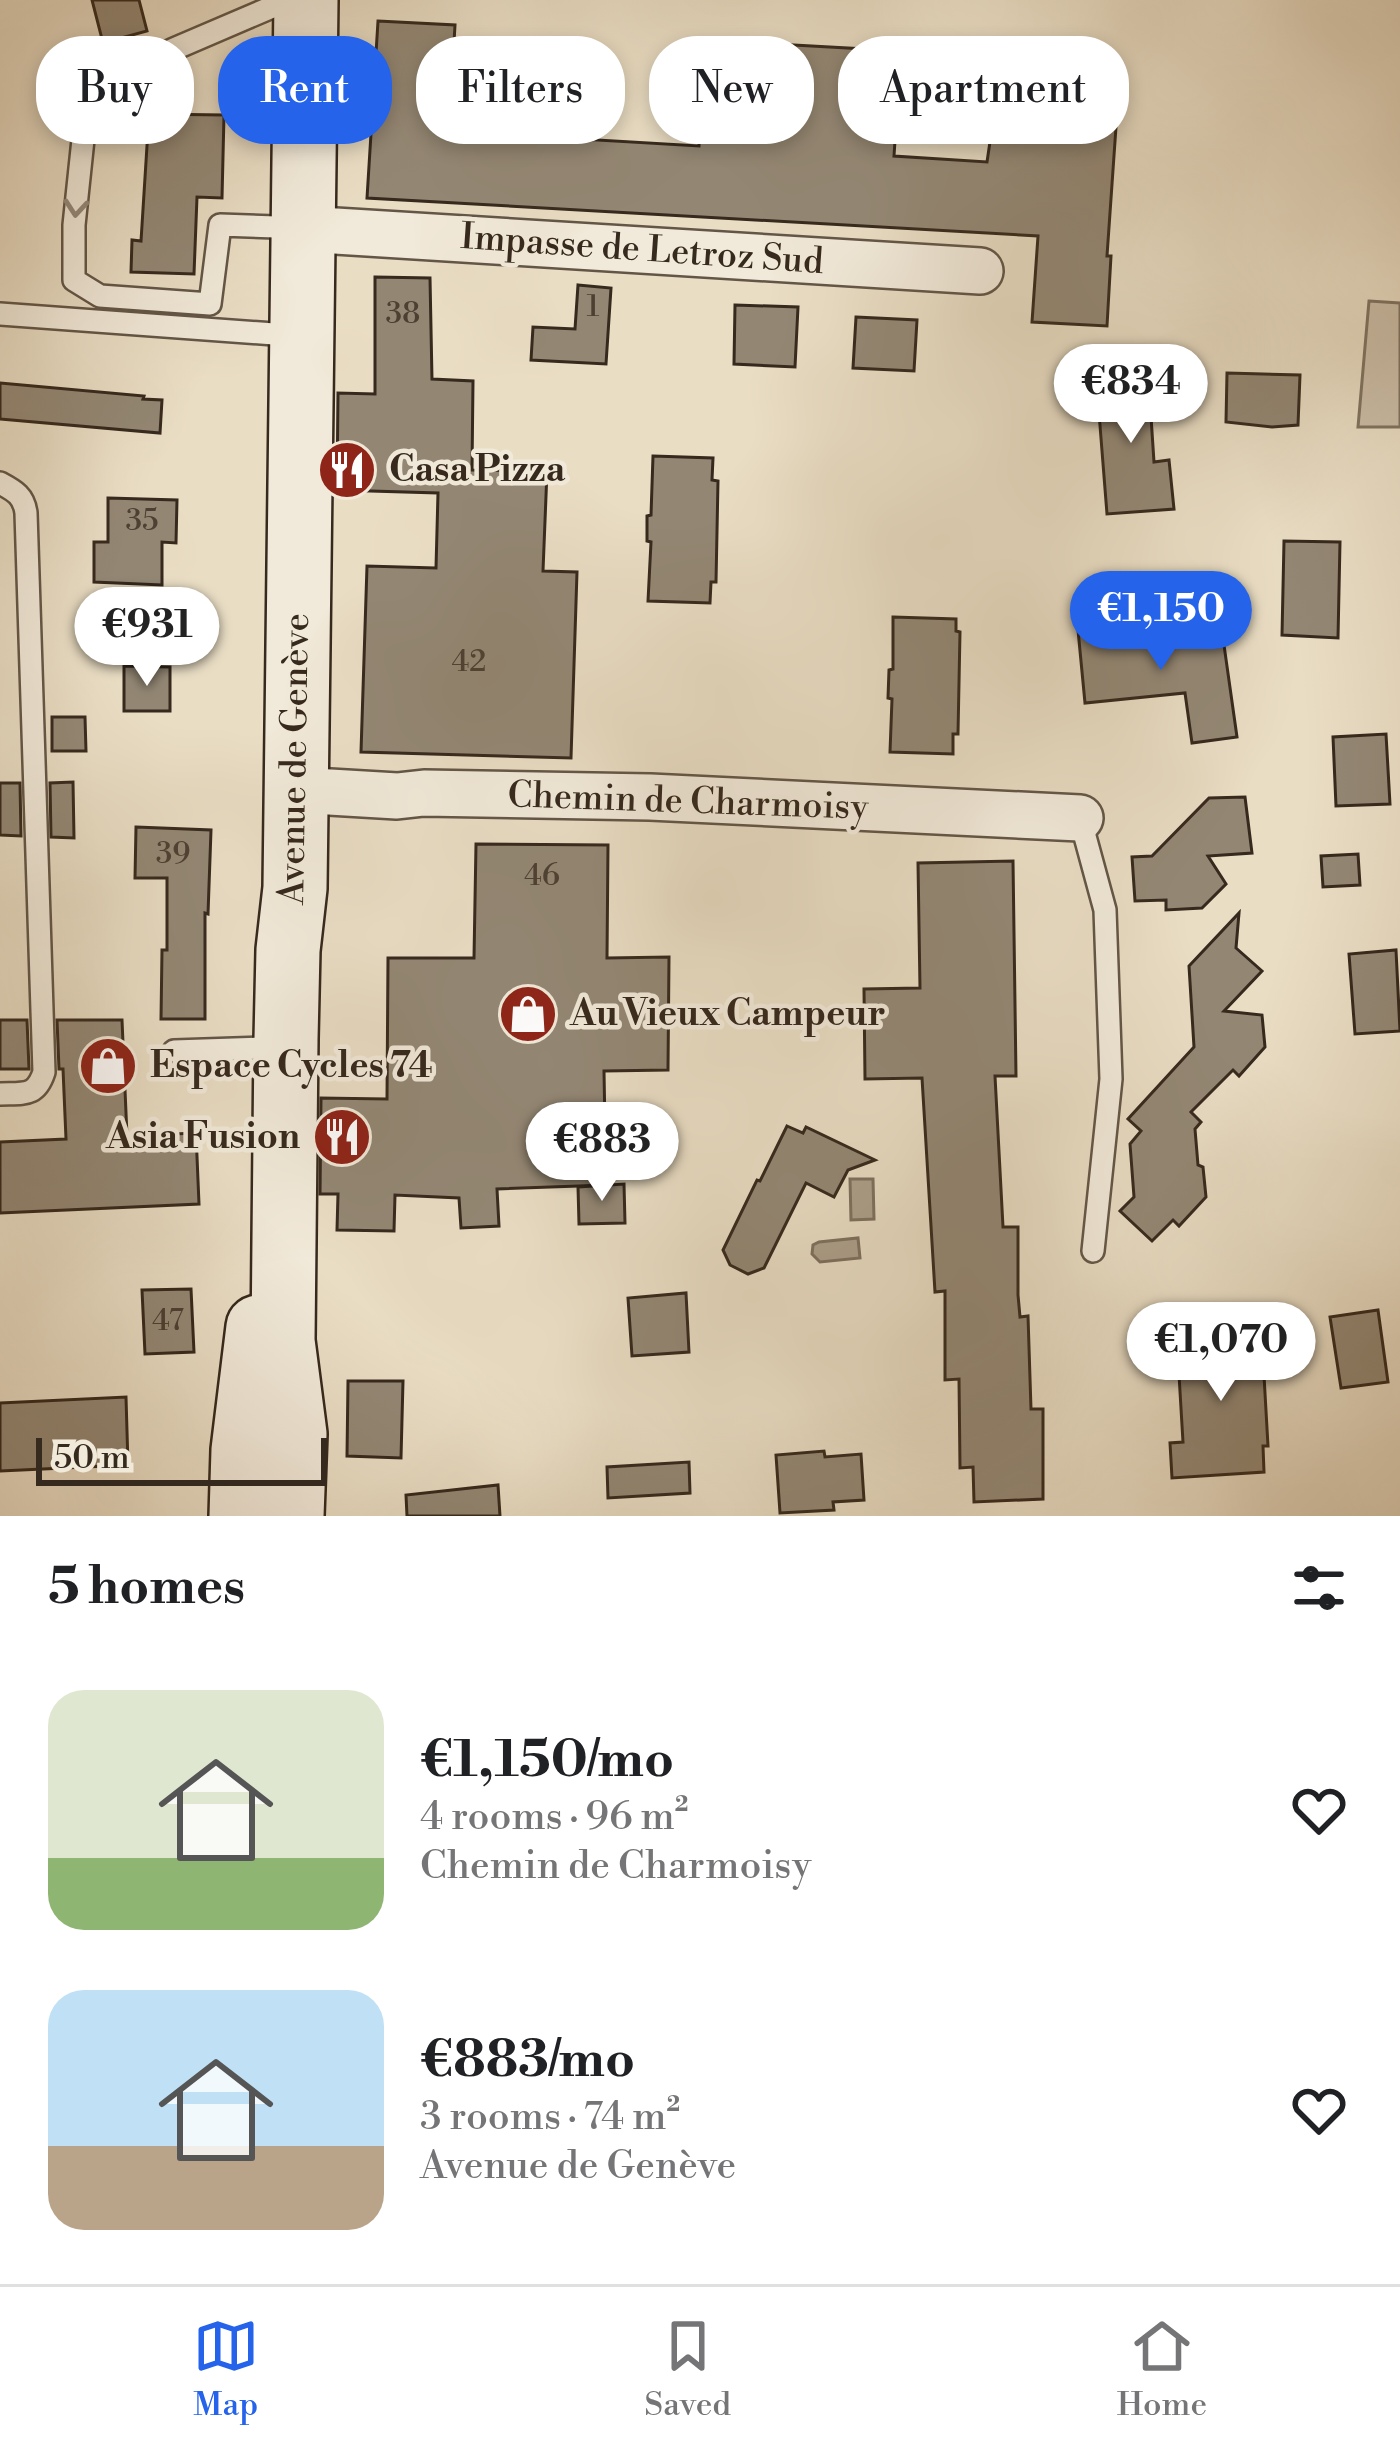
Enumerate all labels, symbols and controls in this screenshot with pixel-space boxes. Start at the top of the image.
chip: Buy [36,36,194,144]
chip: Rent [218,36,392,144]
chip: Filters [416,36,625,144]
chip: New [649,36,814,144]
chip: Apartment [838,36,1129,144]
one-way arrow [64,199,89,218]
street label: Impasse de Letroz Sud [459,215,826,285]
house number: 1 [587,288,600,326]
house number: 38 [386,295,420,333]
pin: €834 [1060,344,1202,446]
text: €834 [1081,358,1181,407]
restaurant icon: Casa Pizza [316,439,378,501]
place label: Casa Pizza [389,448,566,493]
house number: 35 [125,502,159,540]
pin: €1,150 [1063,571,1259,673]
text: €1,150 [1097,585,1225,634]
pin: €931 [76,587,218,689]
text: €931 [101,601,193,650]
street label: Avenue de Genève [270,613,320,906]
house number: 42 [452,643,486,681]
street label: Chemin de Charmoisy [507,773,870,831]
house number: 39 [156,835,190,873]
house number: 46 [524,857,560,895]
shop icon: Au Vieux Campeur [497,983,559,1045]
place label: Au Vieux Campeur [569,992,886,1037]
shop icon: Espace Cycles 74 [77,1035,139,1097]
place label: Espace Cycles 74 [150,1044,433,1089]
pin: €883 [531,1102,673,1204]
restaurant icon: Asia Fusion [311,1106,373,1168]
place label: Asia Fusion [105,1115,300,1160]
text: €883 [553,1116,651,1165]
house number: 47 [152,1302,184,1340]
pin: €1,070 [1123,1302,1319,1404]
text: €1,070 [1154,1316,1288,1365]
scale bar [36,1432,327,1485]
text: 50 m [54,1438,130,1479]
icon: filters [1286,1555,1352,1621]
text: 5 homes [48,1556,245,1620]
text: €1,150/mo [420,1729,674,1793]
icon: home [144,1738,288,1882]
icon: heart [1286,1777,1352,1843]
text: 4 rooms · 96 m² [420,1793,688,1842]
text: Chemin de Charmoisy [420,1842,811,1891]
text: €883/mo [420,2029,635,2093]
icon: home [144,2038,288,2182]
icon: heart [1286,2077,1352,2143]
text: 3 rooms · 74 m² [420,2093,680,2142]
text: Avenue de Genève [420,2142,736,2191]
tab: Map [193,2313,259,2426]
tab: Saved [644,2313,731,2426]
tab: Home [1117,2313,1207,2426]

